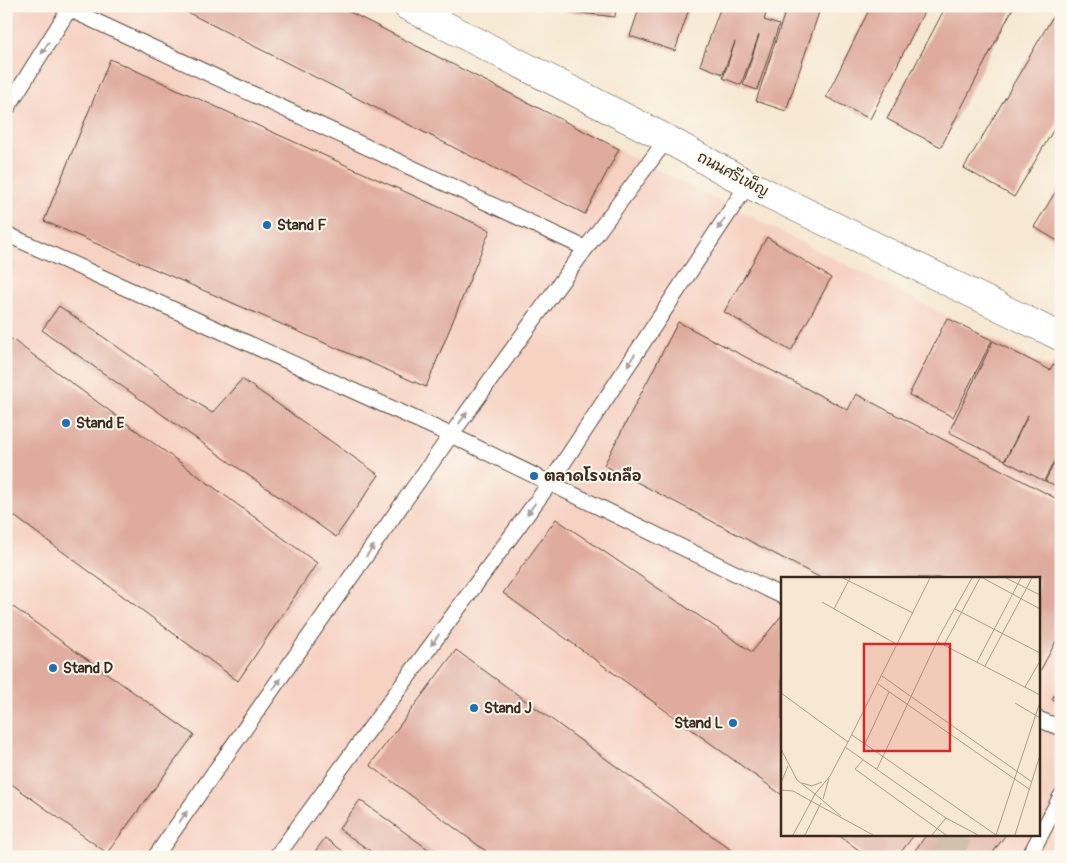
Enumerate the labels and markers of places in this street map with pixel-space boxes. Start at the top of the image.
place label: Stand F [277,216,326,235]
marker: Stand F [261,219,273,231]
place label: Stand E [76,414,124,433]
marker: Stand E [60,417,72,429]
place label: ตลาดโรงเกลือ [544,466,642,486]
marker: ตลาดโรงเกลือ [528,470,540,482]
place label: Stand D [63,659,113,678]
marker: Stand D [47,662,59,674]
place label: Stand J [484,699,532,718]
marker: Stand J [468,702,480,714]
place label: Stand L [674,714,724,733]
marker: Stand L [727,717,739,729]

